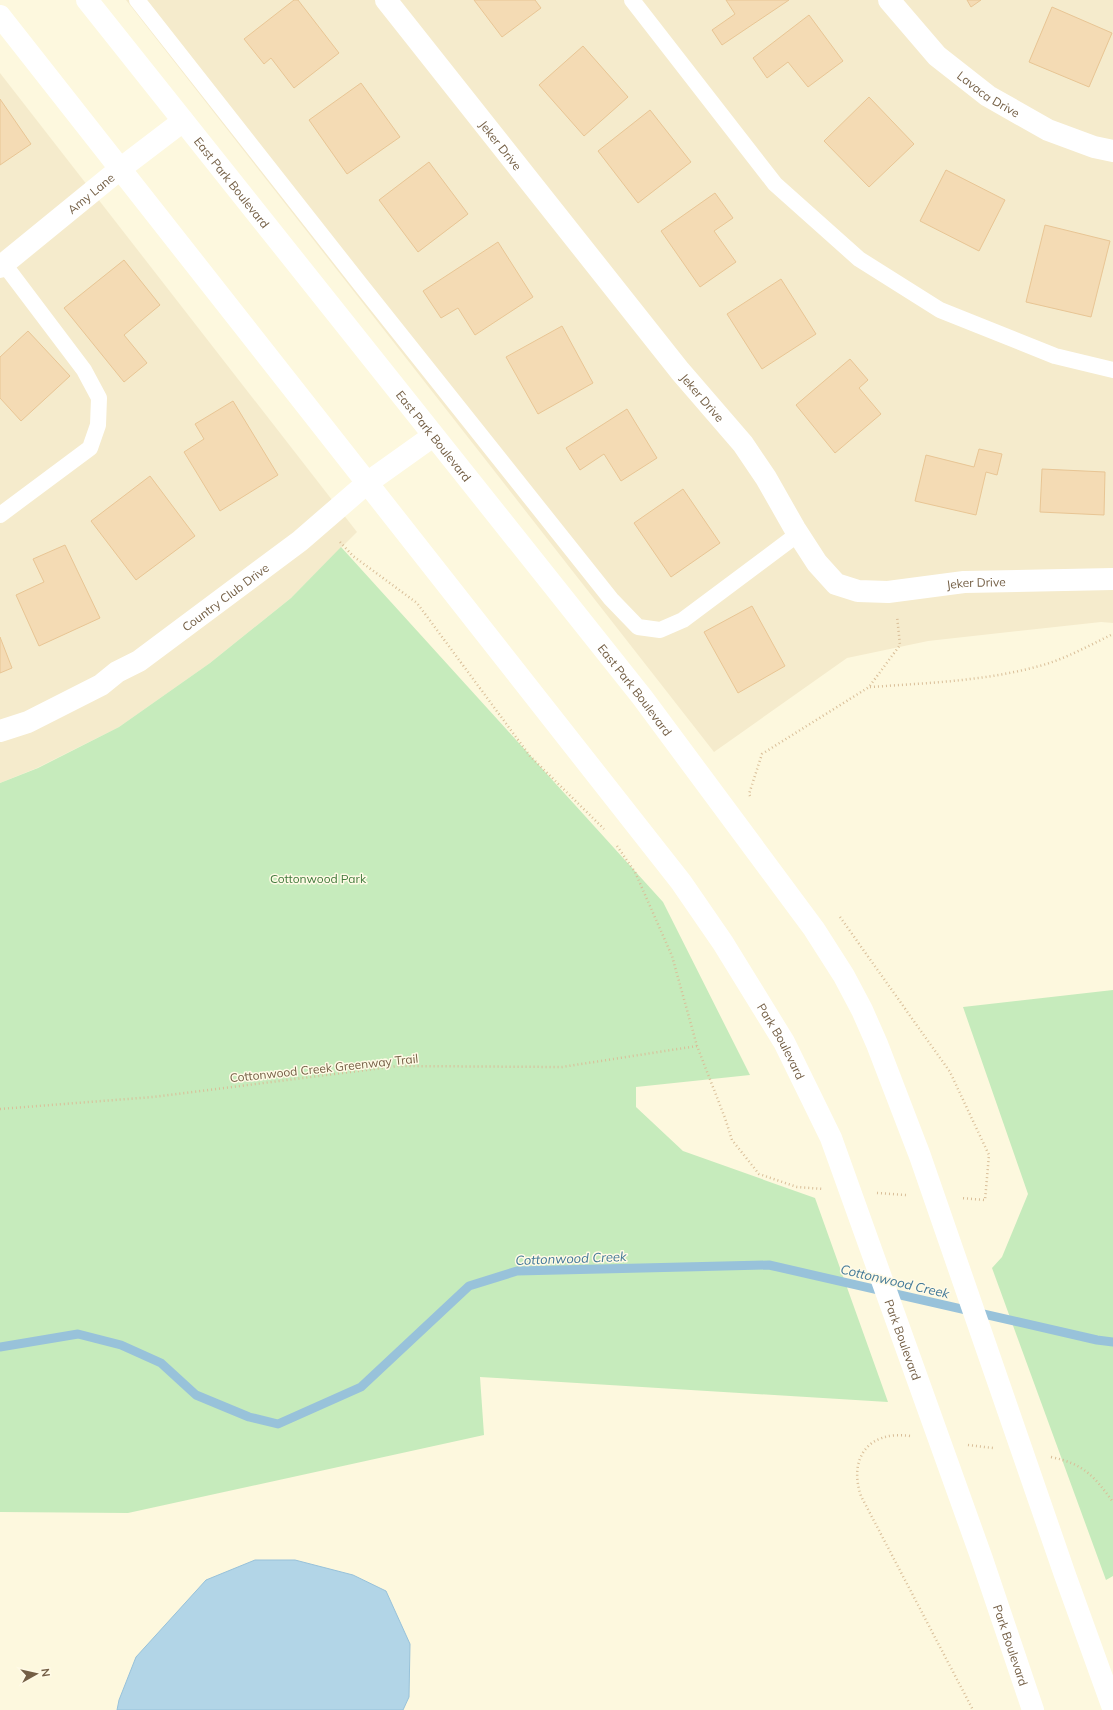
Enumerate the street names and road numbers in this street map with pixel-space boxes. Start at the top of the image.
street label: Lavaca Drive [954,67,1023,120]
street label: Jeker Drive [477,117,525,173]
street label: East Park Boulevard [191,134,273,231]
street label: Amy Lane [64,169,117,217]
street label: Jeker Drive [677,370,728,425]
street label: East Park Boulevard [393,387,475,484]
street label: Country Club Drive [179,560,272,634]
street label: Jeker Drive [945,574,1006,592]
street label: East Park Boulevard [595,641,675,738]
street label: Park Boulevard [754,1000,808,1081]
street label: Cottonwood Creek Greenway Trail [229,1051,419,1085]
street label: Park Boulevard [882,1297,925,1382]
street label: Park Boulevard [990,1603,1032,1688]

